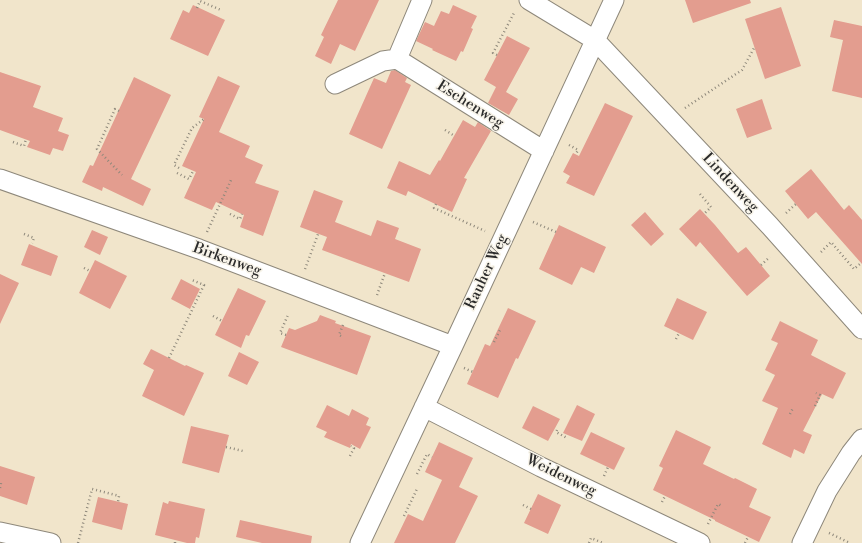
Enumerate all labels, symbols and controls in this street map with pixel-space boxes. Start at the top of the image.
street label: Eschenweg [433,77,507,133]
street label: Lindenweg [698,150,762,216]
street label: Rauher Weg [462,232,512,312]
street label: Birkenweg [190,239,264,281]
street label: Weidenweg [523,451,599,501]

